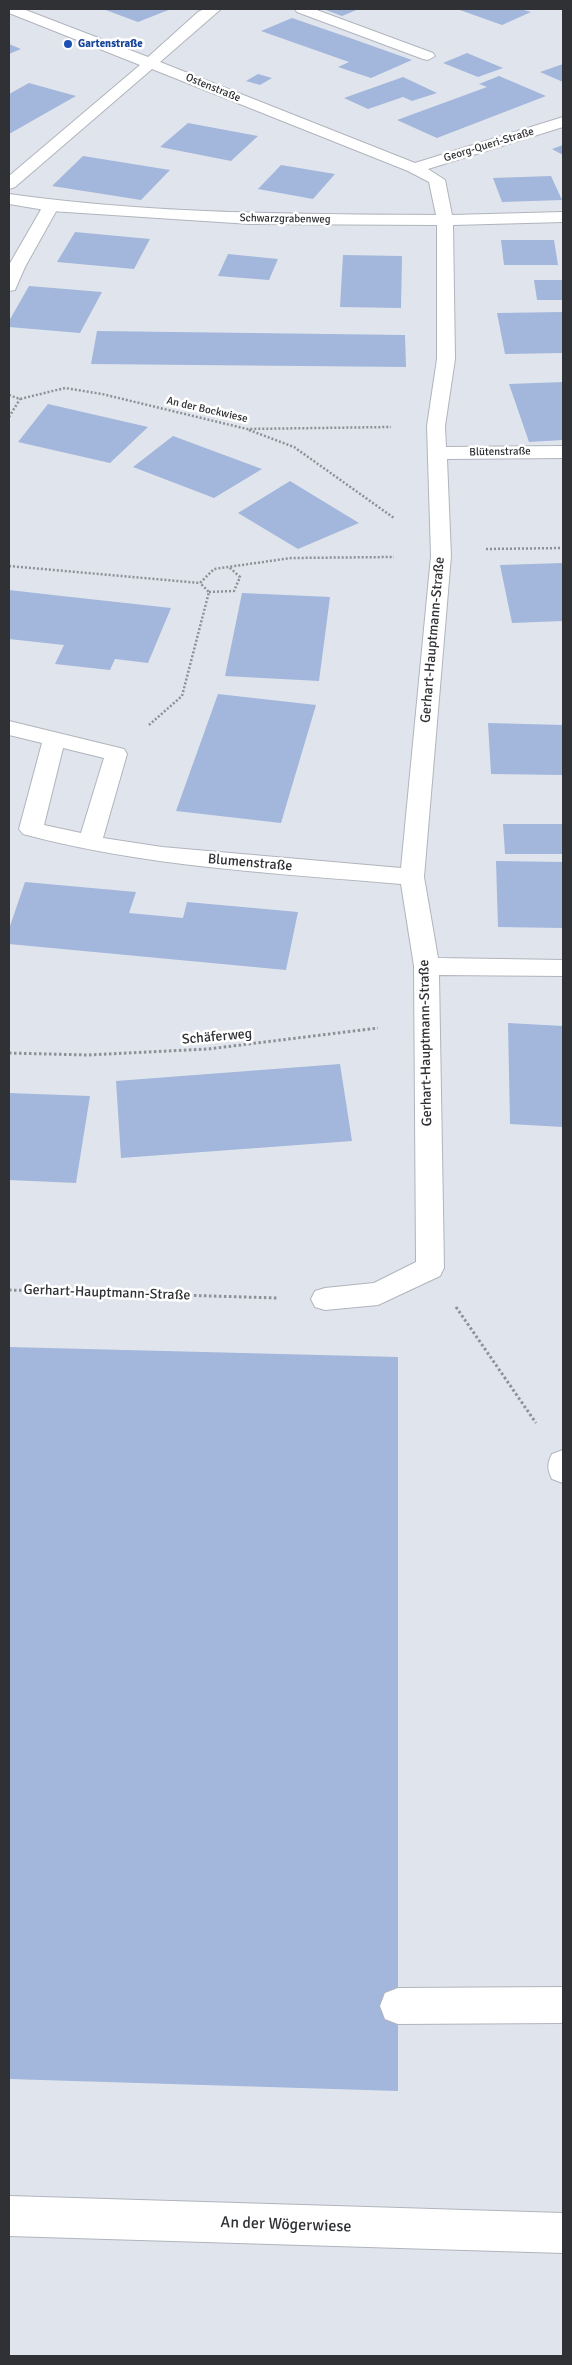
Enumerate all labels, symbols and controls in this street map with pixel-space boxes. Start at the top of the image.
place label: Gartenstraße [78,37,143,51]
marker: Gartenstraße [62,38,74,50]
street label: Ostenstraße [184,71,242,105]
street label: Georg-Queri-Straße [442,125,536,165]
street label: Schwarzgrabenweg [239,212,331,226]
street label: An der Bockwiese [165,394,249,426]
street label: Blütenstraße [469,445,531,459]
street label: Gerhart-Hauptmann-Straße [417,556,449,724]
street label: Blumenstraße [207,851,293,875]
street label: Gerhart-Hauptmann-Straße [416,960,436,1126]
street label: Schäferweg [181,1026,253,1048]
street label: Gerhart-Hauptmann-Straße [23,1282,191,1304]
street label: An der Wögerwiese [220,2213,352,2237]

